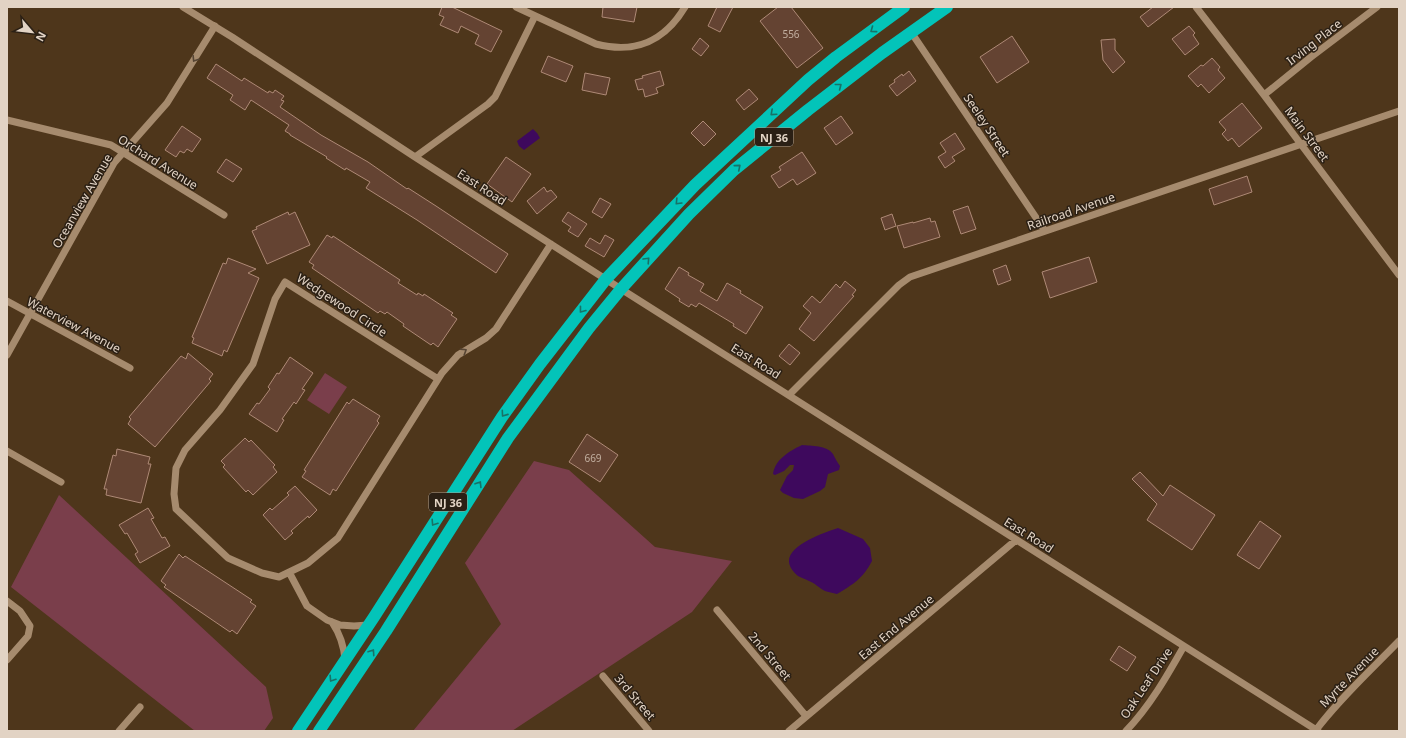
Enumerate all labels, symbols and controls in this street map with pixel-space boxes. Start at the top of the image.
north arrow [12,12,52,52]
street label: Irving Place [1283,15,1345,69]
one-way arrow [870,25,877,32]
house number: 556 [782,27,800,41]
text: N [33,29,50,44]
one-way arrow [192,55,199,62]
one-way arrow [835,83,842,90]
street label: Seeley Street [960,90,1015,160]
street label: Main Street [1281,103,1334,166]
one-way arrow [770,108,778,116]
road number: NJ 36 [755,128,793,146]
street label: Orchard Avenue [115,131,201,194]
street label: Oceanview Avenue [48,150,116,251]
street label: East Road [454,165,510,209]
one-way arrow [733,165,740,172]
street label: Railroad Avenue [1025,188,1117,234]
one-way arrow [675,197,683,205]
one-way arrow [642,257,650,265]
street label: Wedgewood Circle [294,269,391,341]
street label: Waterview Avenue [24,293,124,357]
one-way arrow [580,305,587,312]
street label: East Road [728,339,784,383]
one-way arrow [460,348,467,356]
one-way arrow [501,410,509,417]
house number: 669 [584,451,602,465]
one-way arrow [475,481,482,488]
road number: NJ 36 [429,493,467,511]
street label: East Road [1001,513,1057,557]
one-way arrow [431,519,439,526]
street label: East End Avenue [855,590,937,664]
street label: 2nd Street [745,628,796,684]
street label: Myrte Avenue [1316,643,1382,711]
street label: Oak Leaf Drive [1116,644,1176,722]
one-way arrow [367,649,375,656]
street label: 3rd Street [611,670,660,724]
one-way arrow [329,675,337,682]

